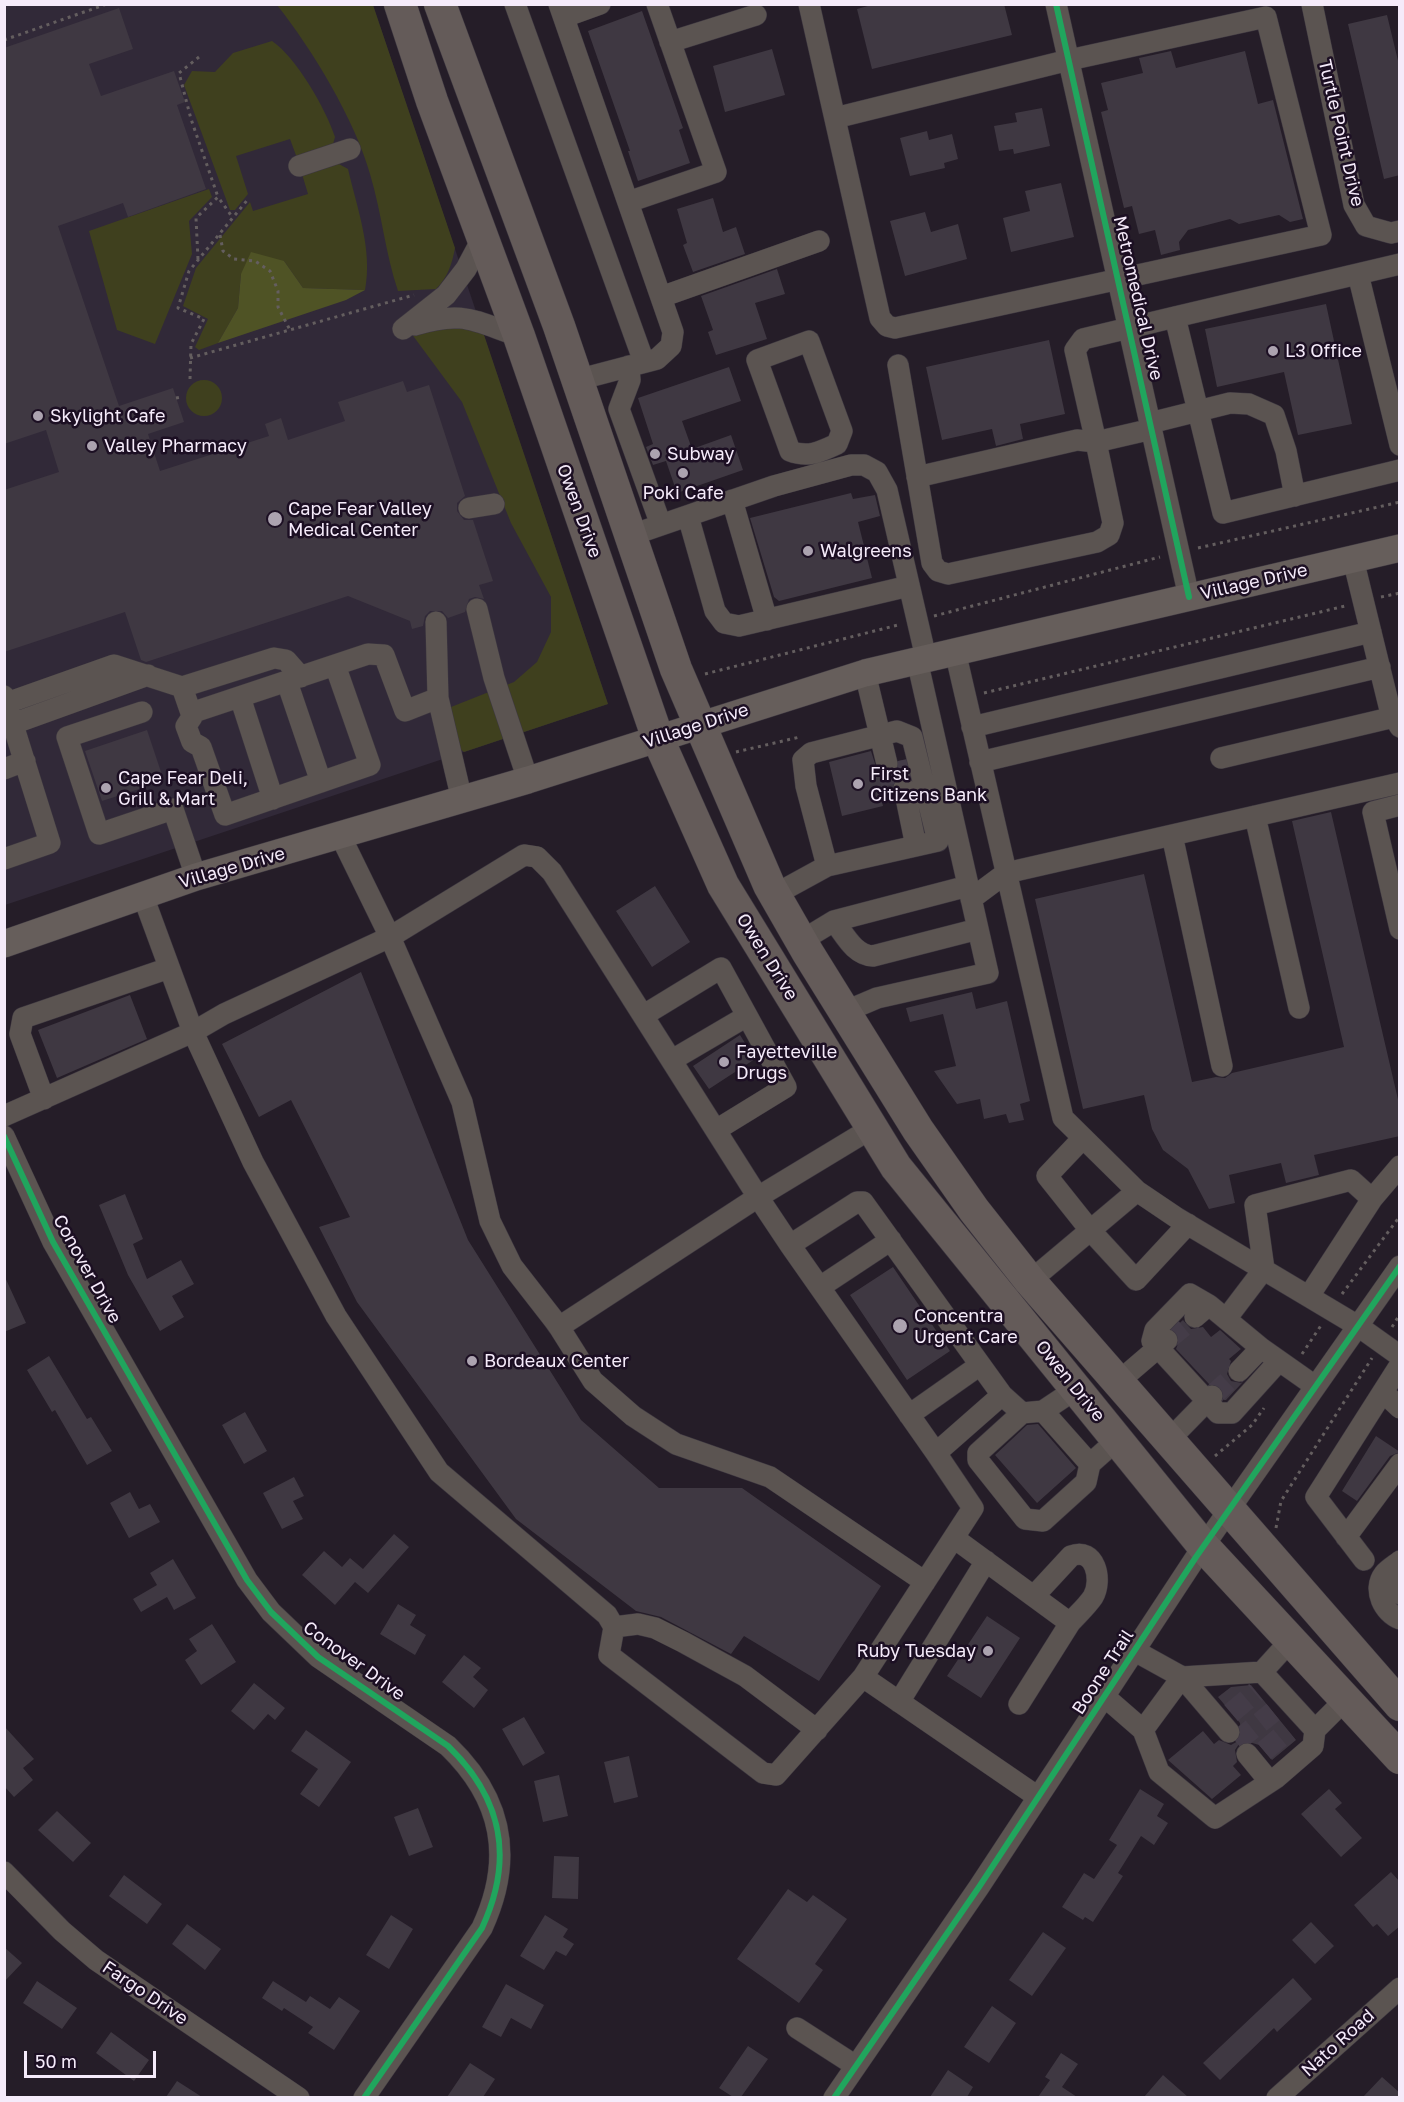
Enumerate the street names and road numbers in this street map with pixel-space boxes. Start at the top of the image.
street label: Turtle Point Drive [1314,58,1368,208]
street label: Metromedical Drive [1109,214,1167,382]
street label: Owen Drive [552,461,606,561]
street label: Village Drive [1198,559,1310,605]
street label: Village Drive [641,699,751,753]
street label: Village Drive [177,843,287,893]
street label: Owen Drive [732,910,802,1004]
street label: Conover Drive [48,1211,126,1327]
street label: Owen Drive [1031,1336,1109,1426]
street label: Conover Drive [299,1617,409,1705]
street label: Boone Trail [1068,1626,1138,1718]
street label: Fargo Drive [98,1957,192,2029]
street label: Nato Road [1297,2005,1379,2081]

